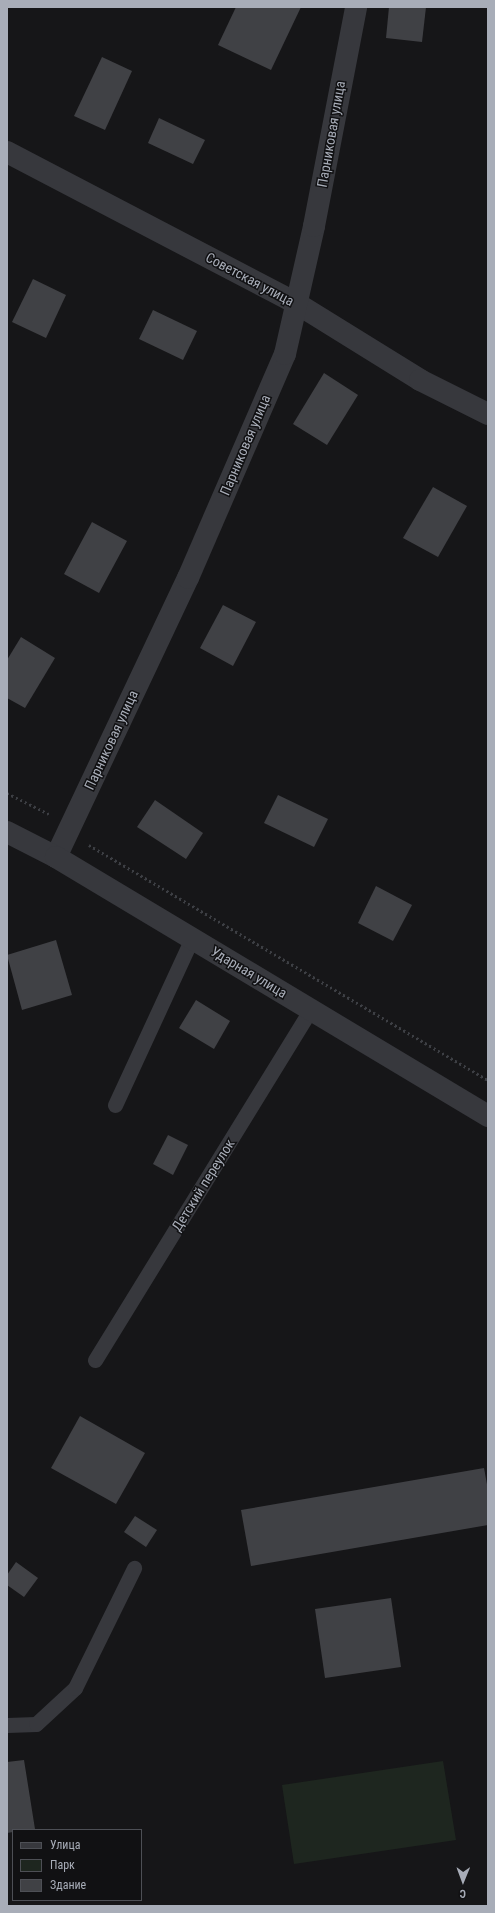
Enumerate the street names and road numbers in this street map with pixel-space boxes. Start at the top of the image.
street label: Парниковая улица [313,79,349,189]
street label: Советская улица [203,249,297,309]
street label: Парниковая улица [216,392,274,498]
street label: Парниковая улица [81,688,141,792]
street label: Ударная улица [208,943,290,1001]
street label: Детский переулок [168,1136,238,1234]

